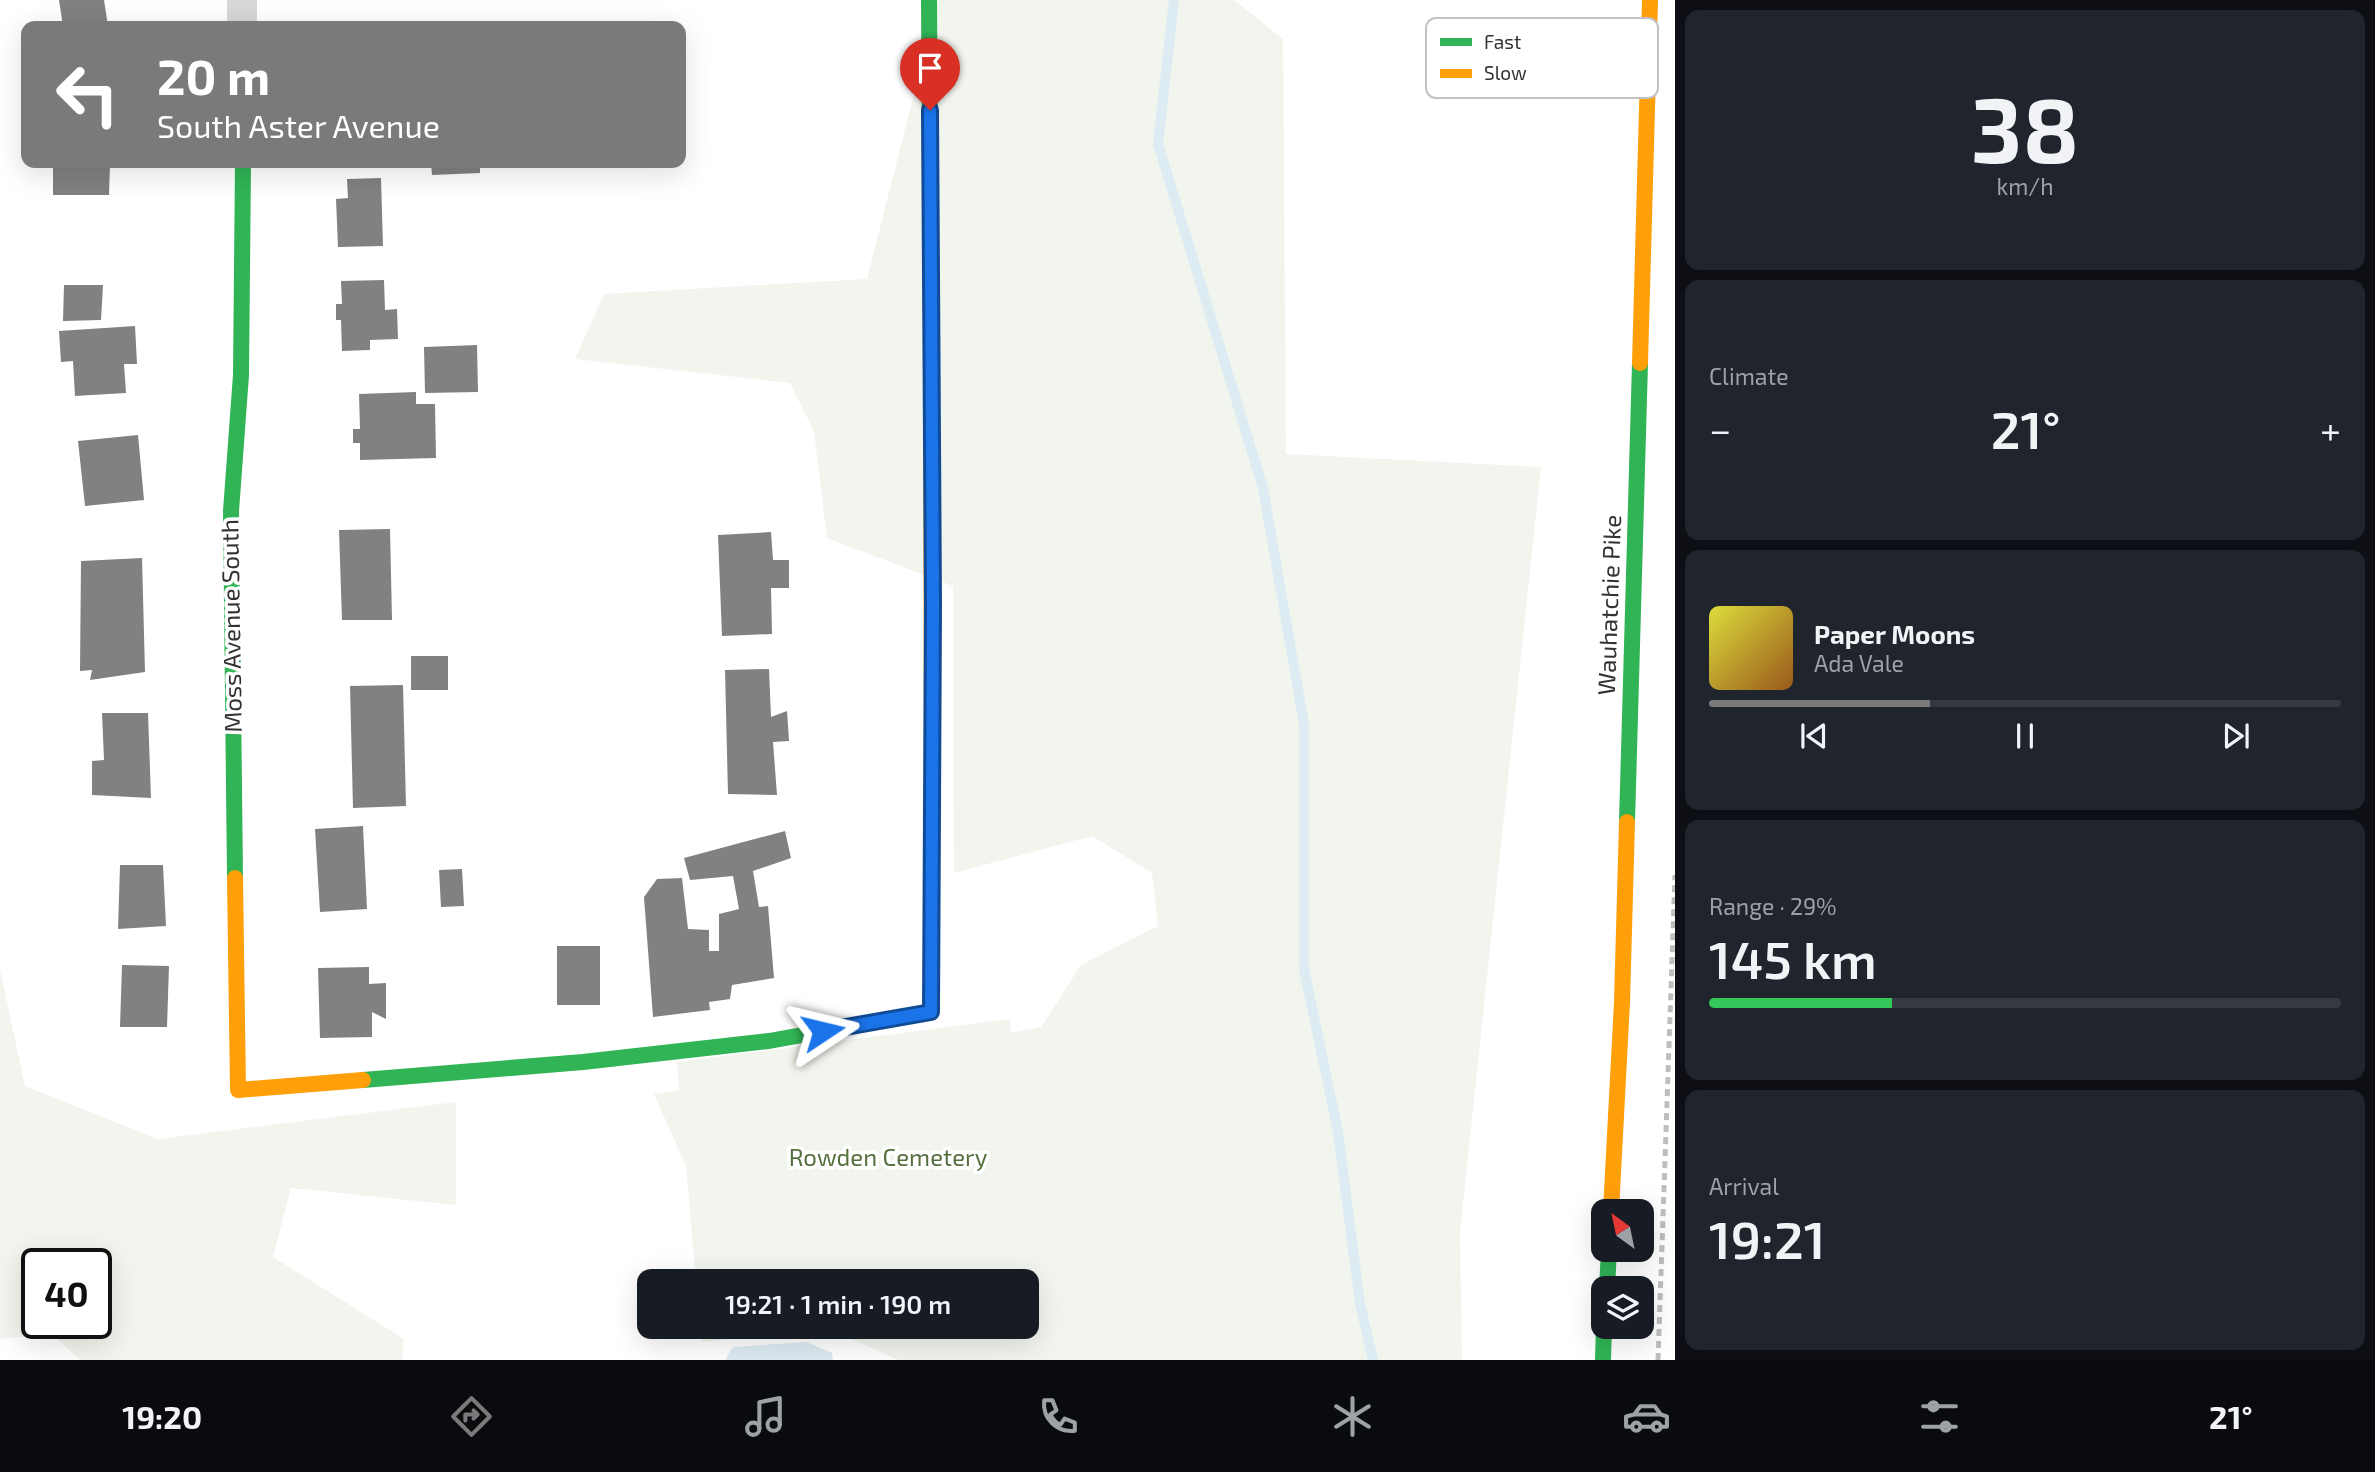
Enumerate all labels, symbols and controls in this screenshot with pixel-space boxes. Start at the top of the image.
legend [1426,18,1658,98]
text: Fast [1484,30,1521,53]
pin [900,38,960,110]
text: 20 m [157,46,270,105]
icon: left [42,49,133,140]
icon: arrive [911,49,949,87]
text: Slow [1484,61,1527,84]
text: 38 [1971,72,2079,181]
text: South Aster Avenue [157,106,440,144]
text: km/h [1996,172,2054,200]
text: Climate [1709,362,1789,390]
text: 21° [1991,397,2061,459]
text: − [1709,406,1731,452]
text: + [2320,406,2341,452]
street label: Wauhatchie Pike [1591,514,1626,696]
street label: Moss Avenue South [214,519,247,733]
text: Paper Moons [1814,618,1975,649]
text: Ada Vale [1814,649,1904,677]
icon: previous [1795,717,1833,755]
icon: pause [2006,717,2044,755]
icon: next [2217,717,2255,755]
text: Range · 29% [1709,892,1837,920]
text: 145 km [1709,927,1877,989]
position arrow [786,994,860,1068]
park label: Rowden Cemetery [789,1142,988,1171]
text: Arrival [1709,1172,1779,1200]
north arrow [1591,1199,1654,1262]
map controls [1591,1199,1654,1339]
text: 19:21 [1709,1207,1825,1269]
speed limit sign: 40 [21,1248,112,1339]
button: layers [1591,1276,1654,1339]
text: 19:21 · 1 min · 190 m [725,1288,951,1319]
icon: directions [447,1392,496,1441]
icon: music [741,1392,790,1441]
icon: phone [1034,1392,1083,1441]
icon: climate [1328,1392,1377,1441]
icon: car [1622,1392,1671,1441]
icon: filters [1915,1392,1964,1441]
text: 19:20 [122,1397,202,1435]
text: 21° [2209,1397,2253,1435]

